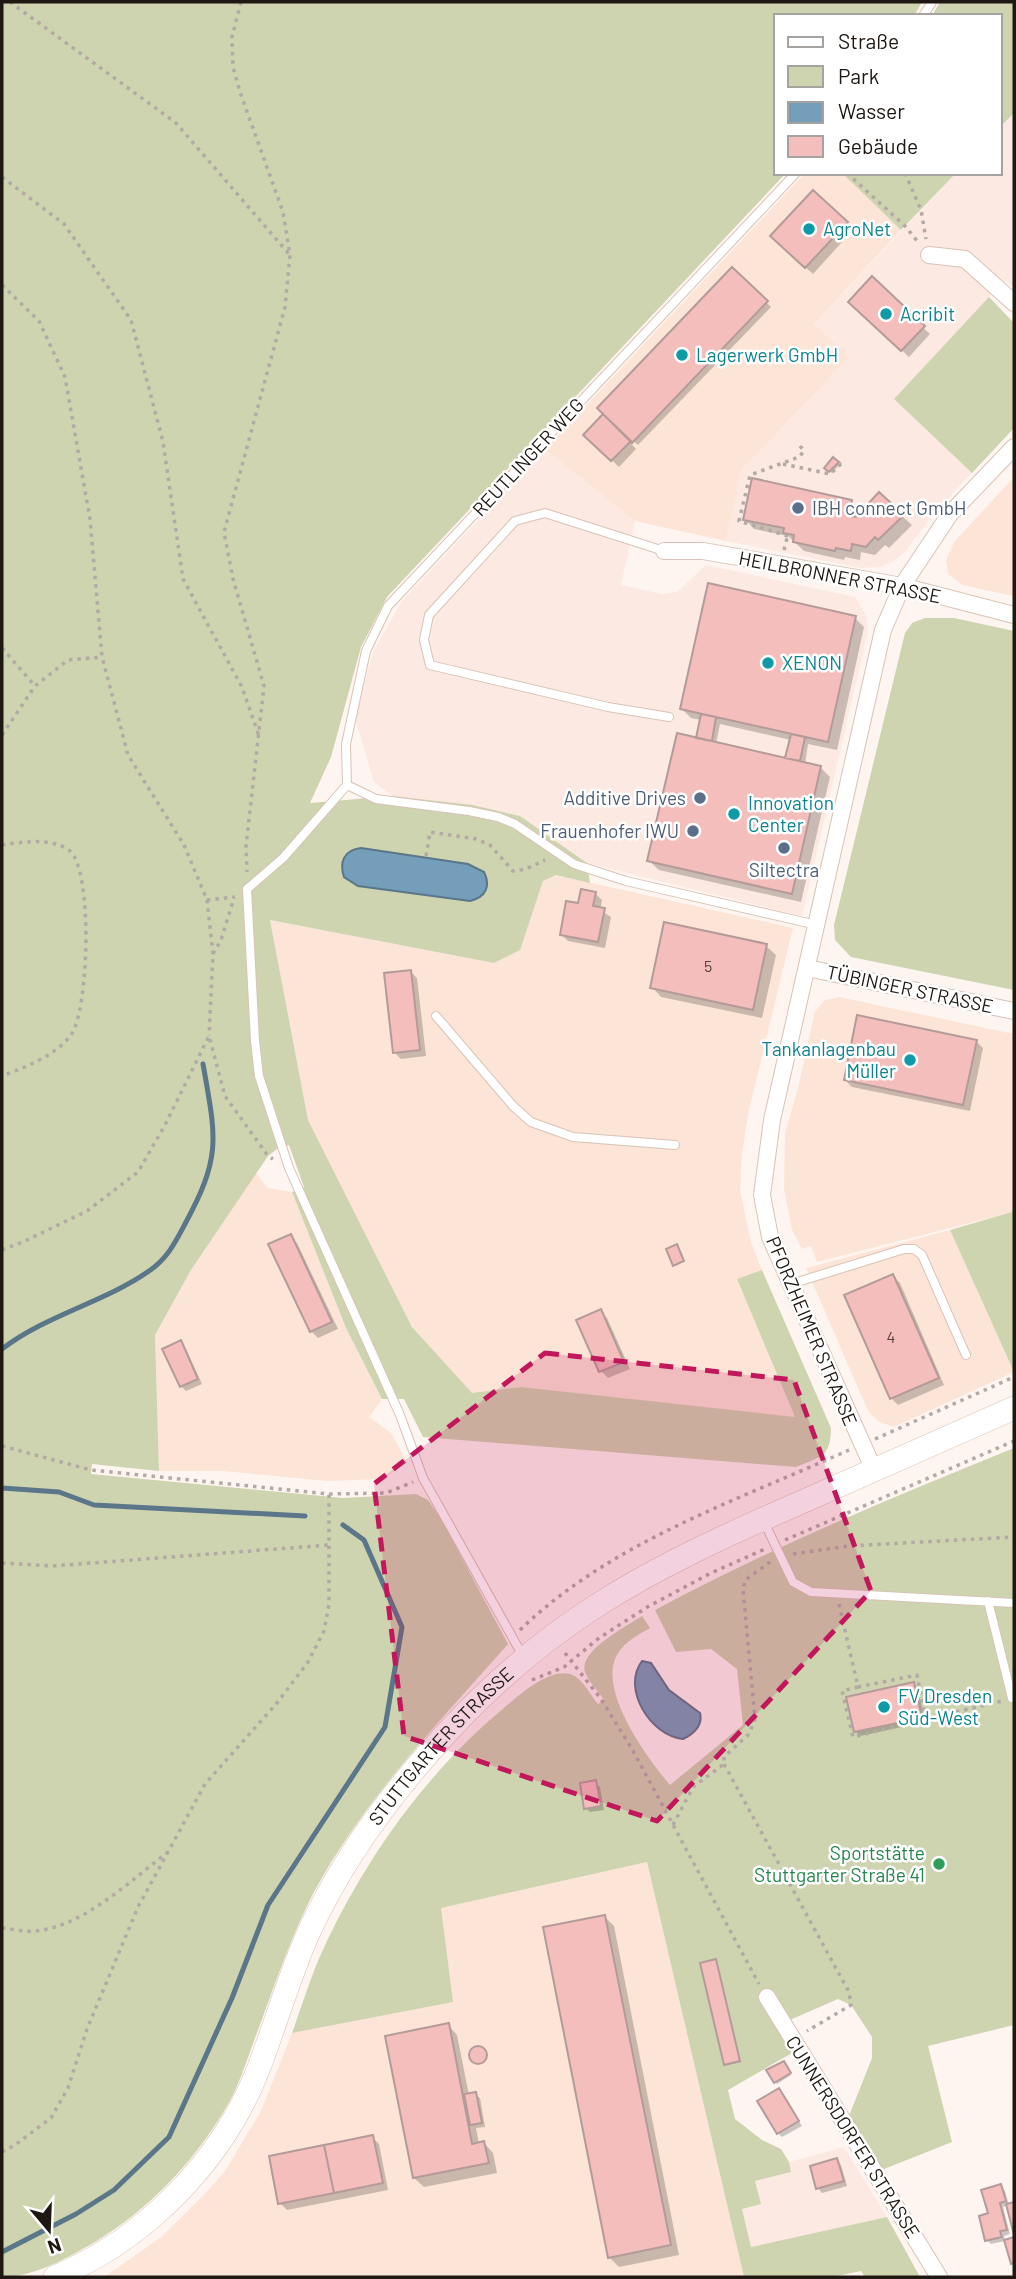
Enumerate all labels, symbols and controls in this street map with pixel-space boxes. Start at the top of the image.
legend [774,14,1002,175]
text: Straße [838,28,899,53]
text: Park [838,63,879,88]
text: Wasser [838,98,905,123]
text: Gebäude [838,133,918,158]
place label: AgroNet [823,217,891,240]
marker: AgroNet [801,221,817,237]
place label: Acribit [900,302,955,325]
marker: Acribit [878,306,894,322]
place label: Lagerwerk GmbH [696,343,838,366]
marker: Lagerwerk GmbH [674,347,690,363]
street label: REUTLINGER WEG [467,393,588,520]
place label: IBH connect GmbH [812,496,966,519]
marker: IBH connect GmbH [790,500,806,516]
street label: HEILBRONNER STRASSE [737,546,943,607]
place label: XENON [782,651,842,674]
marker: XENON [760,655,776,671]
place label: Additive Drives [563,786,686,809]
marker: Additive Drives [692,790,708,806]
place label: Innovation Center [748,791,834,836]
marker: Innovation Center [726,806,742,822]
place label: Frauenhofer IWU [540,819,679,842]
marker: Frauenhofer IWU [685,823,701,839]
marker: Siltectra [776,840,792,856]
place label: Siltectra [749,858,819,881]
house number: 5 [704,956,712,975]
street label: TÜBINGER STRASSE [825,960,996,1017]
place label: Tankanlagenbau Müller [761,1037,896,1082]
marker: Tankanlagenbau Müller [902,1052,918,1068]
street label: PFORZHEIMER STRASSE [762,1233,863,1429]
house number: 4 [887,1327,895,1346]
street label: STUTTGARTER STRASSE [363,1662,518,1829]
place label: FV Dresden Süd-West [898,1684,992,1729]
marker: FV Dresden Süd-West [876,1699,892,1715]
place label: Sportstätte Stuttgarter Straße 41 [754,1841,925,1886]
marker: Sportstätte Stuttgarter Straße 41 [931,1856,947,1872]
street label: CUNNERSDORFER STRASSE [782,2031,925,2242]
north arrow [14,2195,84,2265]
text: N [45,2234,64,2259]

